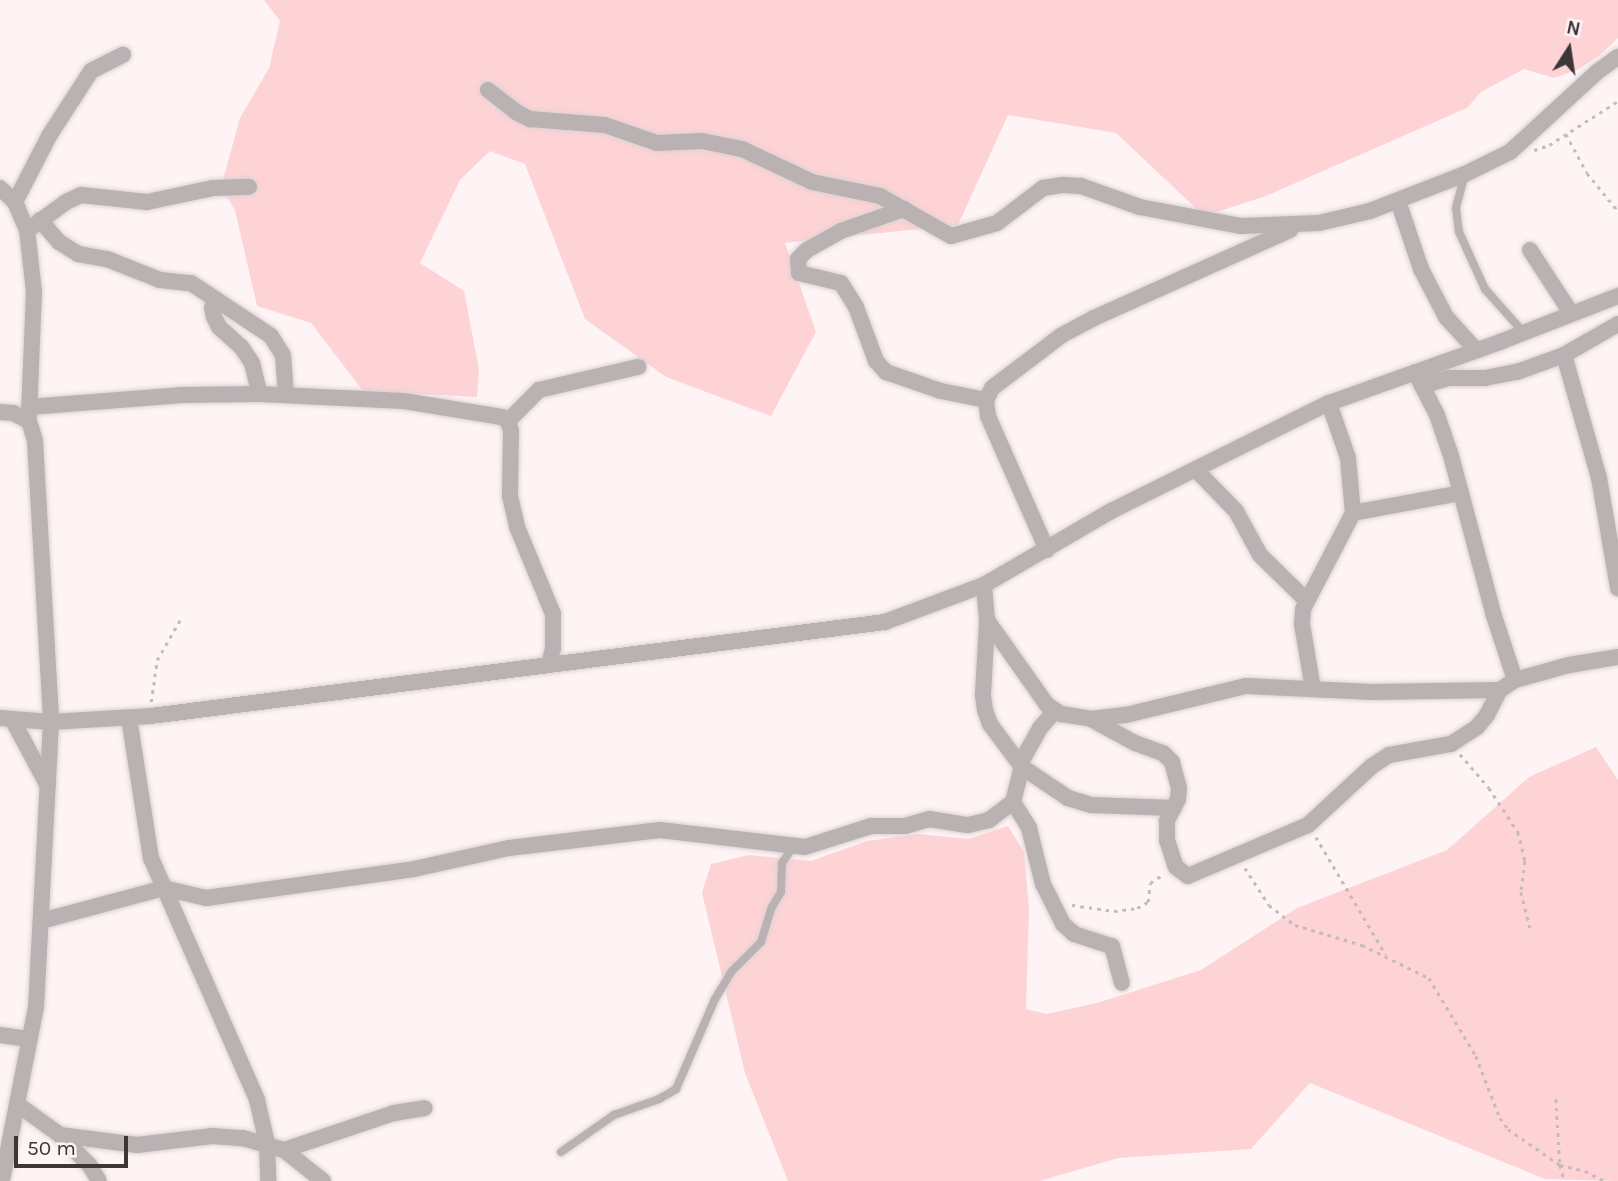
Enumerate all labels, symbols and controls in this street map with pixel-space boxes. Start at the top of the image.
north arrow [1534,14,1604,84]
text: N [1564,16,1582,41]
scale bar [18,1122,131,1166]
text: 50 m [27,1136,76,1160]

